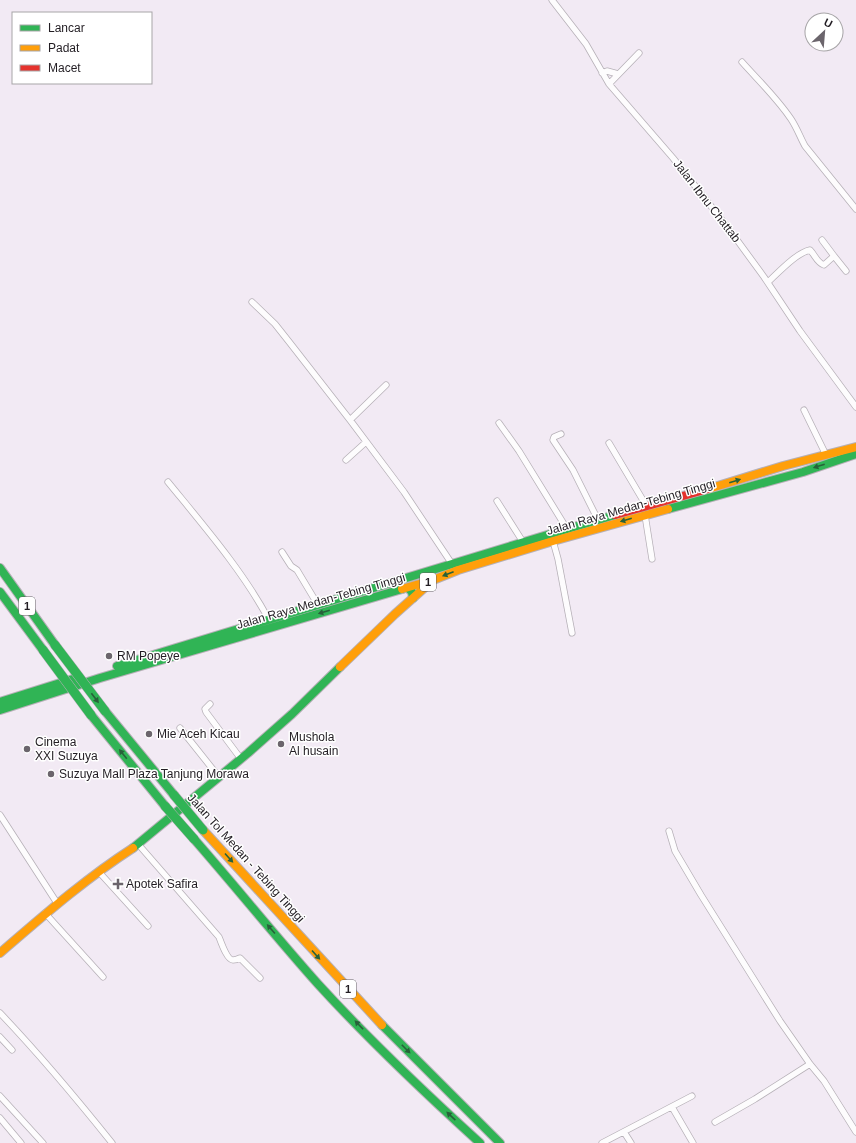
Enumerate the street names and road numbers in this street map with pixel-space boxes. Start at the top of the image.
street label: Jalan Ibnu Chattab [670,157,744,245]
street label: Jalan Raya Medan-Tebing Tinggi [545,476,717,538]
street label: Jalan Raya Medan-Tebing Tinggi [235,570,407,632]
road number: 1 [420,573,436,591]
road number: 1 [19,597,35,615]
street label: Jalan Tol Medan - Tebing Tinggi [184,791,308,925]
road number: 1 [340,980,356,998]

